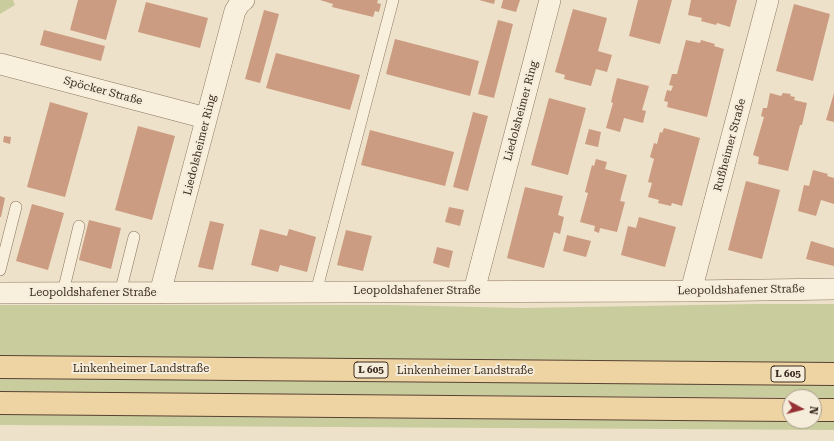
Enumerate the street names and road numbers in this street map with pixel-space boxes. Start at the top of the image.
street label: Liedolsheimer Ring [501,59,541,163]
street label: Spöcker Straße [62,74,144,108]
street label: Liedolsheimer Ring [181,93,219,197]
street label: Rußheimer Straße [711,97,749,193]
street label: Leopoldshafener Straße [677,282,805,298]
street label: Leopoldshafener Straße [353,284,481,298]
street label: Leopoldshafener Straße [29,286,157,300]
street label: Linkenheimer Landstraße [73,362,209,376]
road number: L 605 [354,362,388,378]
street label: Linkenheimer Landstraße [397,364,533,378]
road number: L 605 [771,366,805,382]

